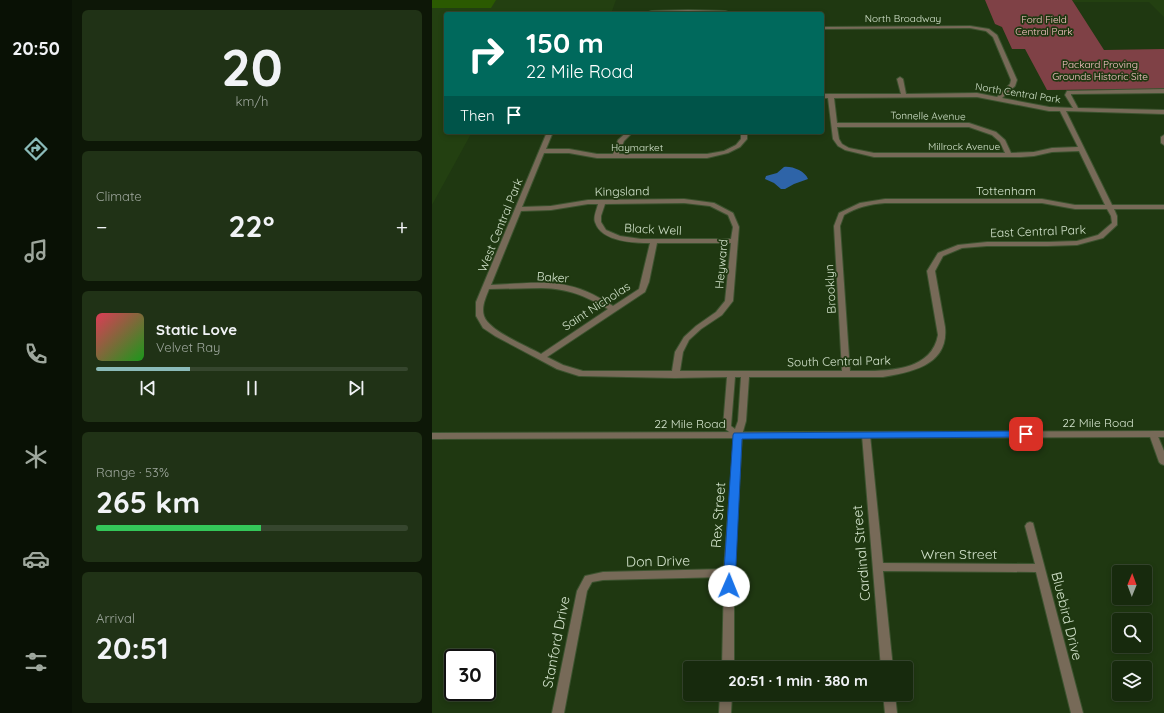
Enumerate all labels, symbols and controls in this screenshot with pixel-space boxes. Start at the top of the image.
street label: North Broadway [865,12,941,25]
park label: Ford Field Central Park [1015,13,1073,38]
text: 150 m [526,25,604,60]
icon: right [460,28,512,80]
text: 20 [221,34,283,99]
text: 20:50 [12,37,60,60]
park label: Packard Proving Grounds Historic Site [1052,58,1148,83]
text: 22 Mile Road [526,60,633,83]
street label: North Central Park [974,80,1062,106]
text: km/h [236,93,268,109]
icon: arrive [503,104,525,126]
text: Then [460,106,495,125]
street label: Tonnelle Avenue [890,109,966,123]
icon: directions [22,135,50,163]
street label: Millrock Avenue [928,140,1000,153]
street label: Haymarket [611,141,664,154]
street label: West Central Park [474,176,526,274]
street label: Kingsland [594,183,650,199]
street label: Tottenham [976,183,1036,198]
text: Climate [96,188,142,204]
text: 22° [229,207,274,245]
text: − [96,213,107,241]
text: + [396,213,408,241]
street label: Black Well [624,220,682,238]
street label: East Central Park [990,222,1086,240]
icon: music [22,237,50,265]
street label: Heyward [711,238,731,290]
street label: Brooklyn [821,264,839,314]
street label: Baker [536,268,570,286]
street label: Saint Nicholas [559,278,633,334]
text: Static Love [156,320,237,339]
text: Velvet Ray [156,339,221,355]
icon: phone [22,340,50,368]
street label: South Central Park [787,353,891,369]
icon: previous [137,377,159,399]
icon: pause [241,377,263,399]
icon: next [345,377,367,399]
street label: 22 Mile Road [1062,415,1134,430]
street label: 22 Mile Road [654,416,726,431]
pin [1009,417,1043,451]
icon: arrive [1015,423,1037,445]
icon: climate [22,443,50,471]
text: Range · 53% [96,464,169,480]
street label: Rex Street [707,481,729,549]
text: 265 km [96,483,200,521]
street label: Cardinal Street [848,504,874,602]
icon: car [22,545,50,573]
street label: Wren Street [921,545,998,563]
street label: Don Drive [626,551,690,571]
position arrow [708,565,750,607]
north arrow [1112,565,1152,605]
map controls [1112,565,1152,701]
street label: Bluebird Drive [1047,570,1087,662]
street label: Stanford Drive [538,594,574,689]
text: Arrival [96,610,135,626]
button: search [1112,613,1152,653]
text: 20:51 [96,629,169,667]
icon: filters [22,648,50,676]
speed limit sign: 30 [444,649,496,701]
button: layers [1112,661,1152,701]
text: 20:51 · 1 min · 380 m [728,671,868,690]

